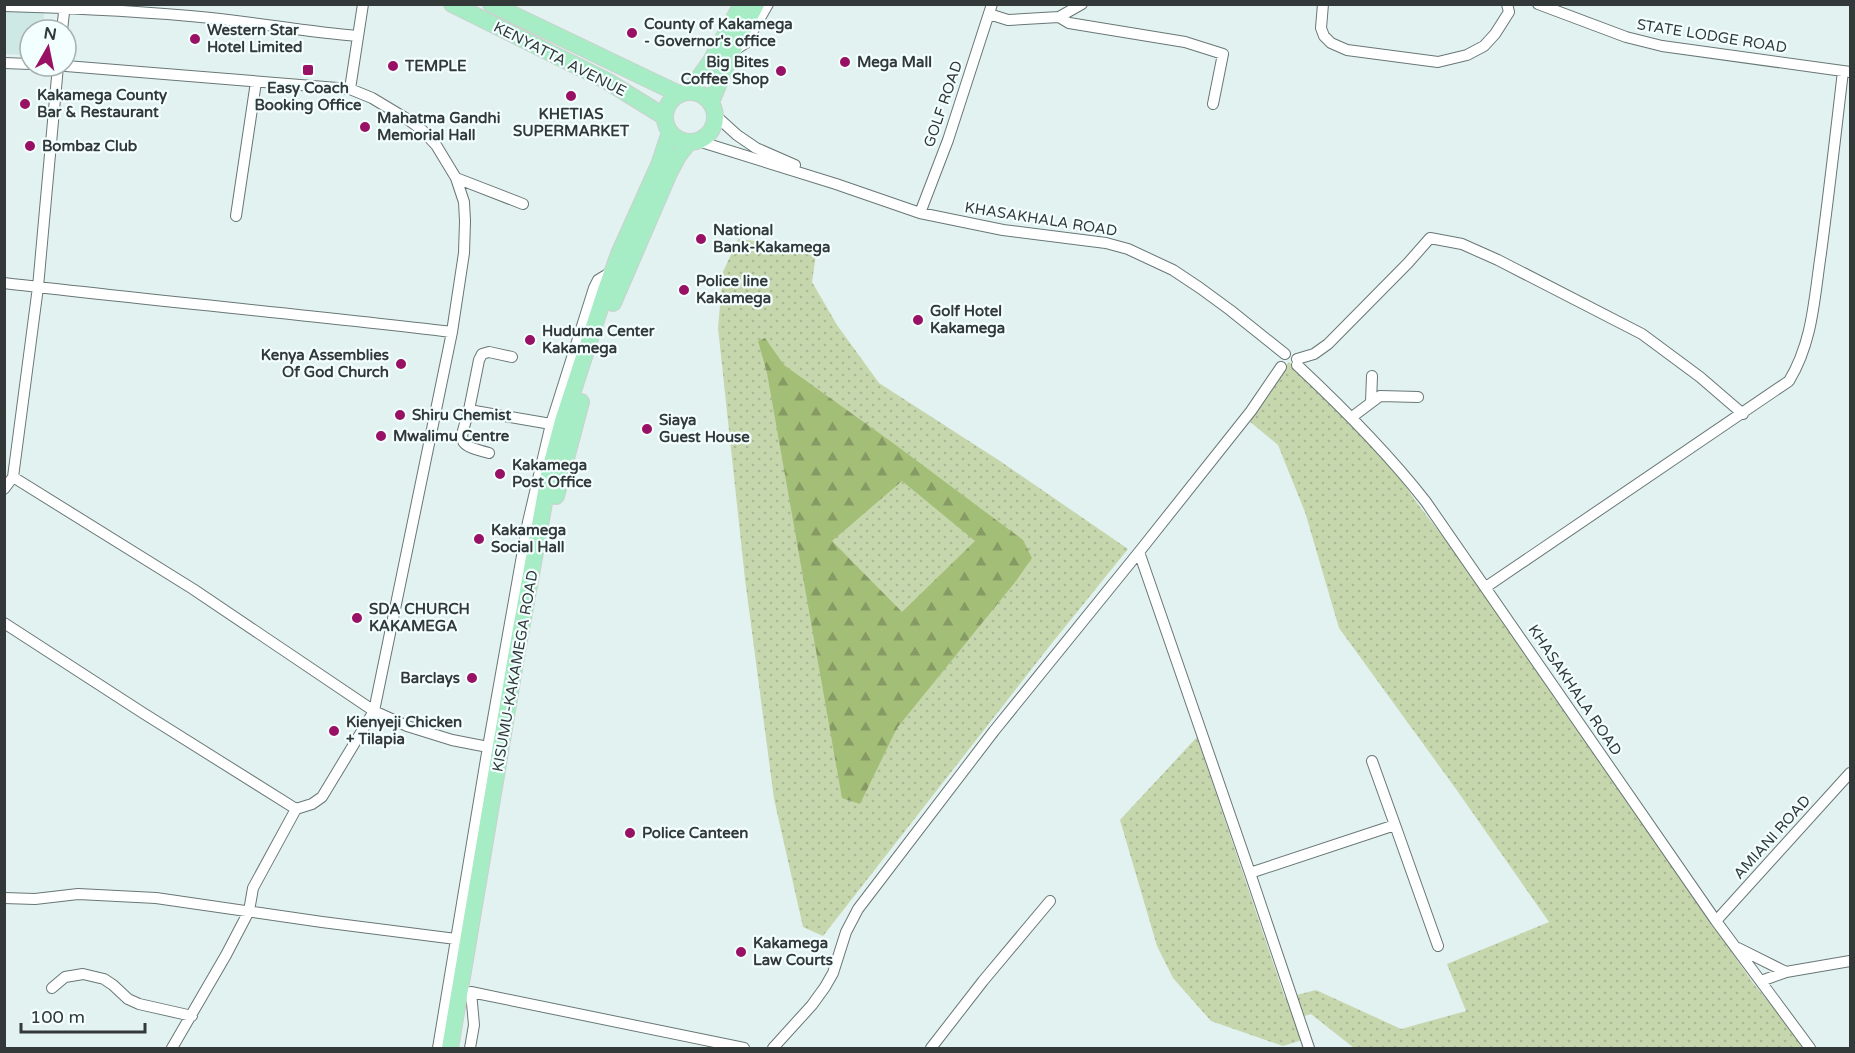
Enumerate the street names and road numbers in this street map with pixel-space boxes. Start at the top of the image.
street label: STATE LODGE ROAD [1636,15,1788,57]
street label: KENYATTA AVENUE [491,18,629,100]
street label: GOLF ROAD [920,58,966,150]
street label: KHASAKHALA ROAD [963,198,1119,240]
street label: KISUMU-KAKAMEGA ROAD [488,569,542,773]
street label: KHASAKHALA ROAD [1524,621,1626,759]
street label: AMIANI ROAD [1730,791,1814,883]

